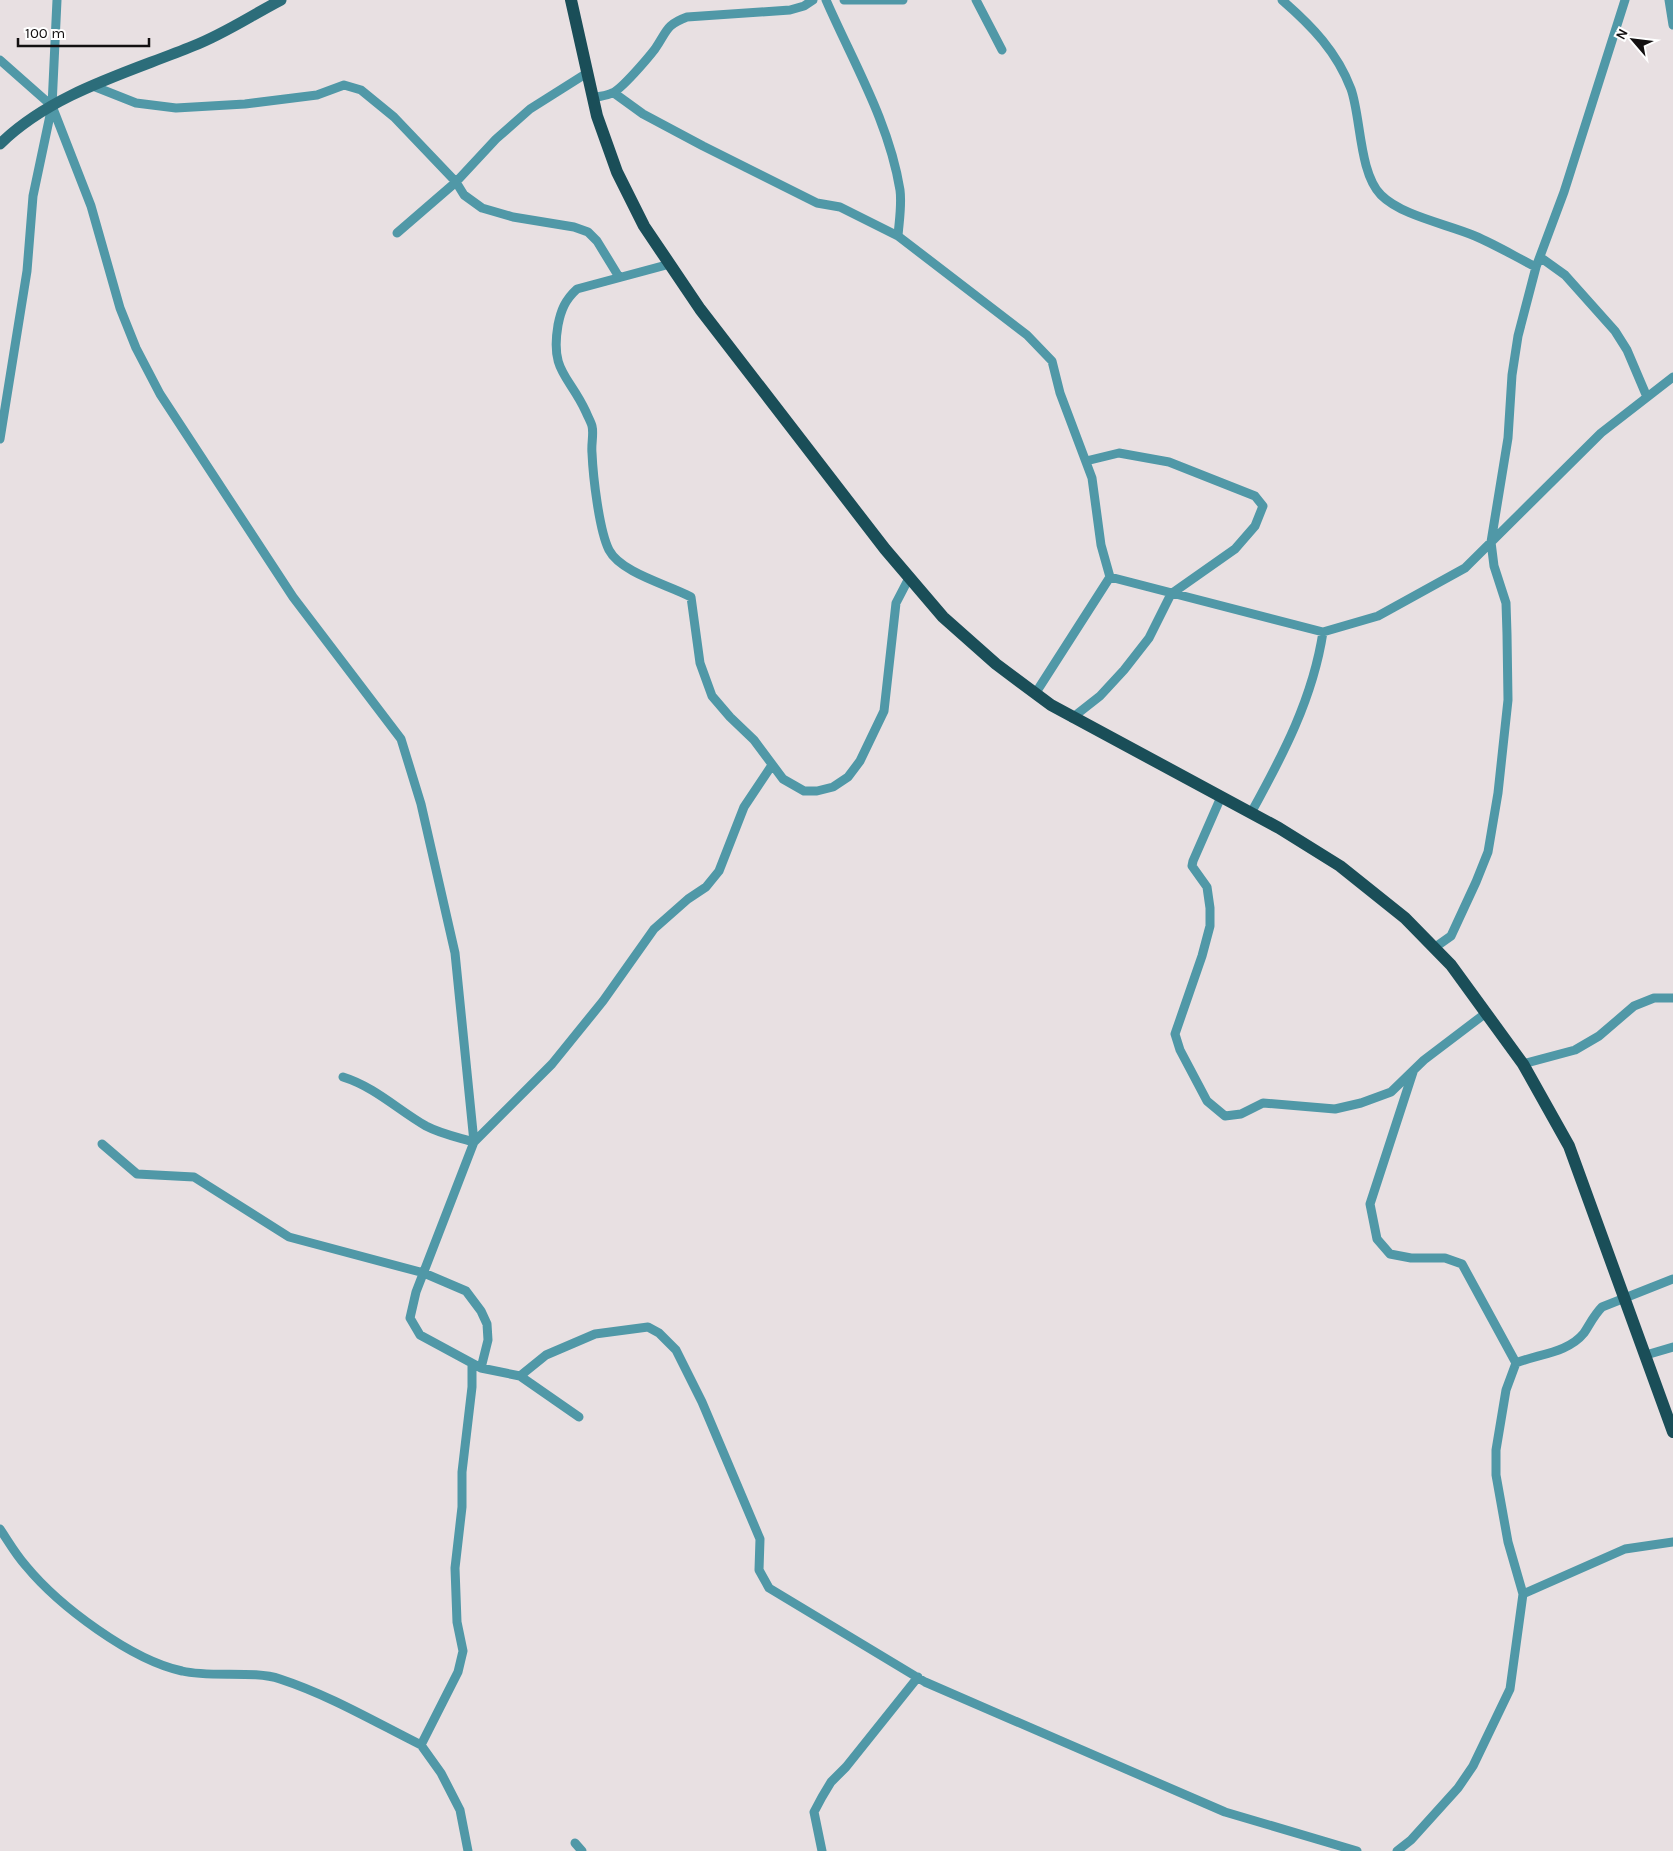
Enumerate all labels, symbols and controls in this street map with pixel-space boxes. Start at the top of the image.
scale bar [18,15,149,47]
north arrow [1608,15,1658,65]
text: 100 m [25,24,65,42]
text: N [1612,26,1632,43]

